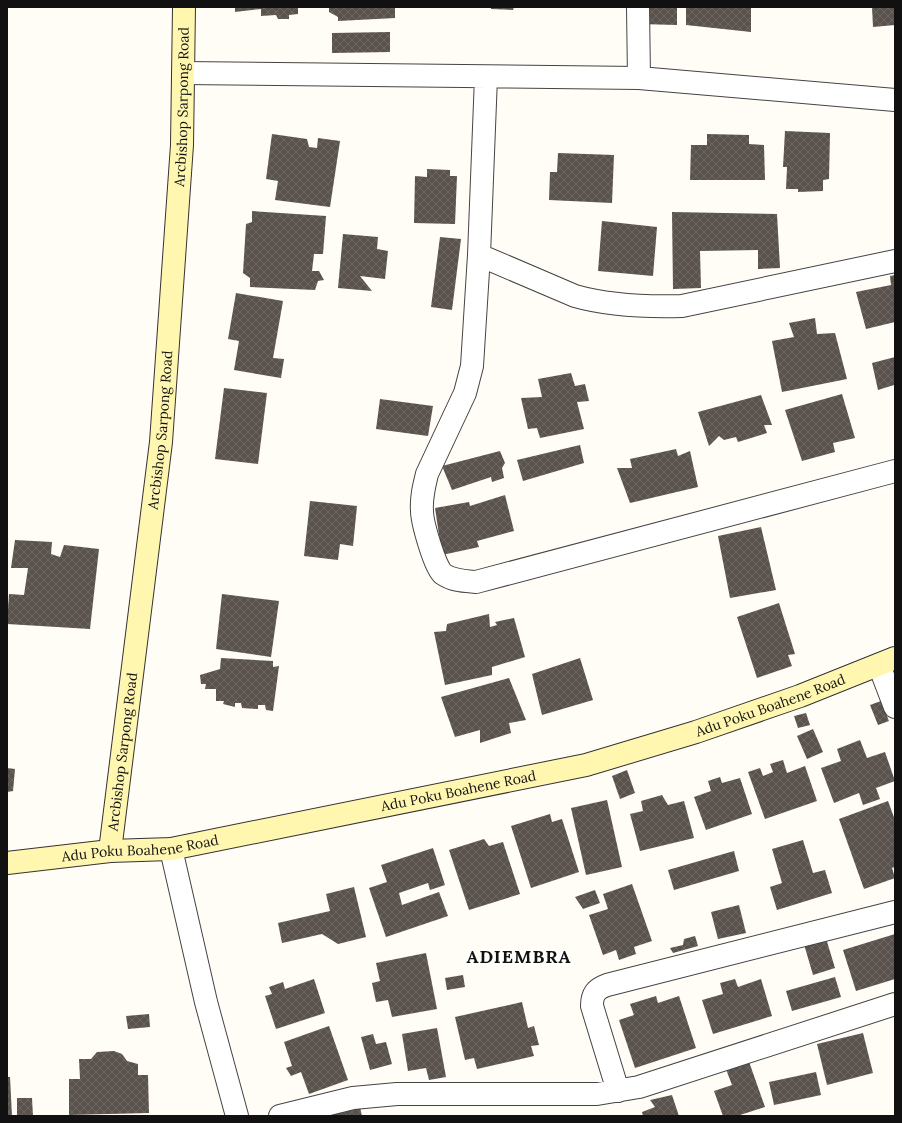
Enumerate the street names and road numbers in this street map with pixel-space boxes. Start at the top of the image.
street label: Arcbishop Sarpong Road [170,27,193,188]
street label: Arcbishop Sarpong Road [144,350,176,512]
street label: Adu Poku Boahene Road [692,670,848,741]
street label: Arcbishop Sarpong Road [103,671,141,833]
street label: Adu Poku Boahene Road [378,766,538,815]
street label: Adu Poku Boahene Road [60,831,220,866]

